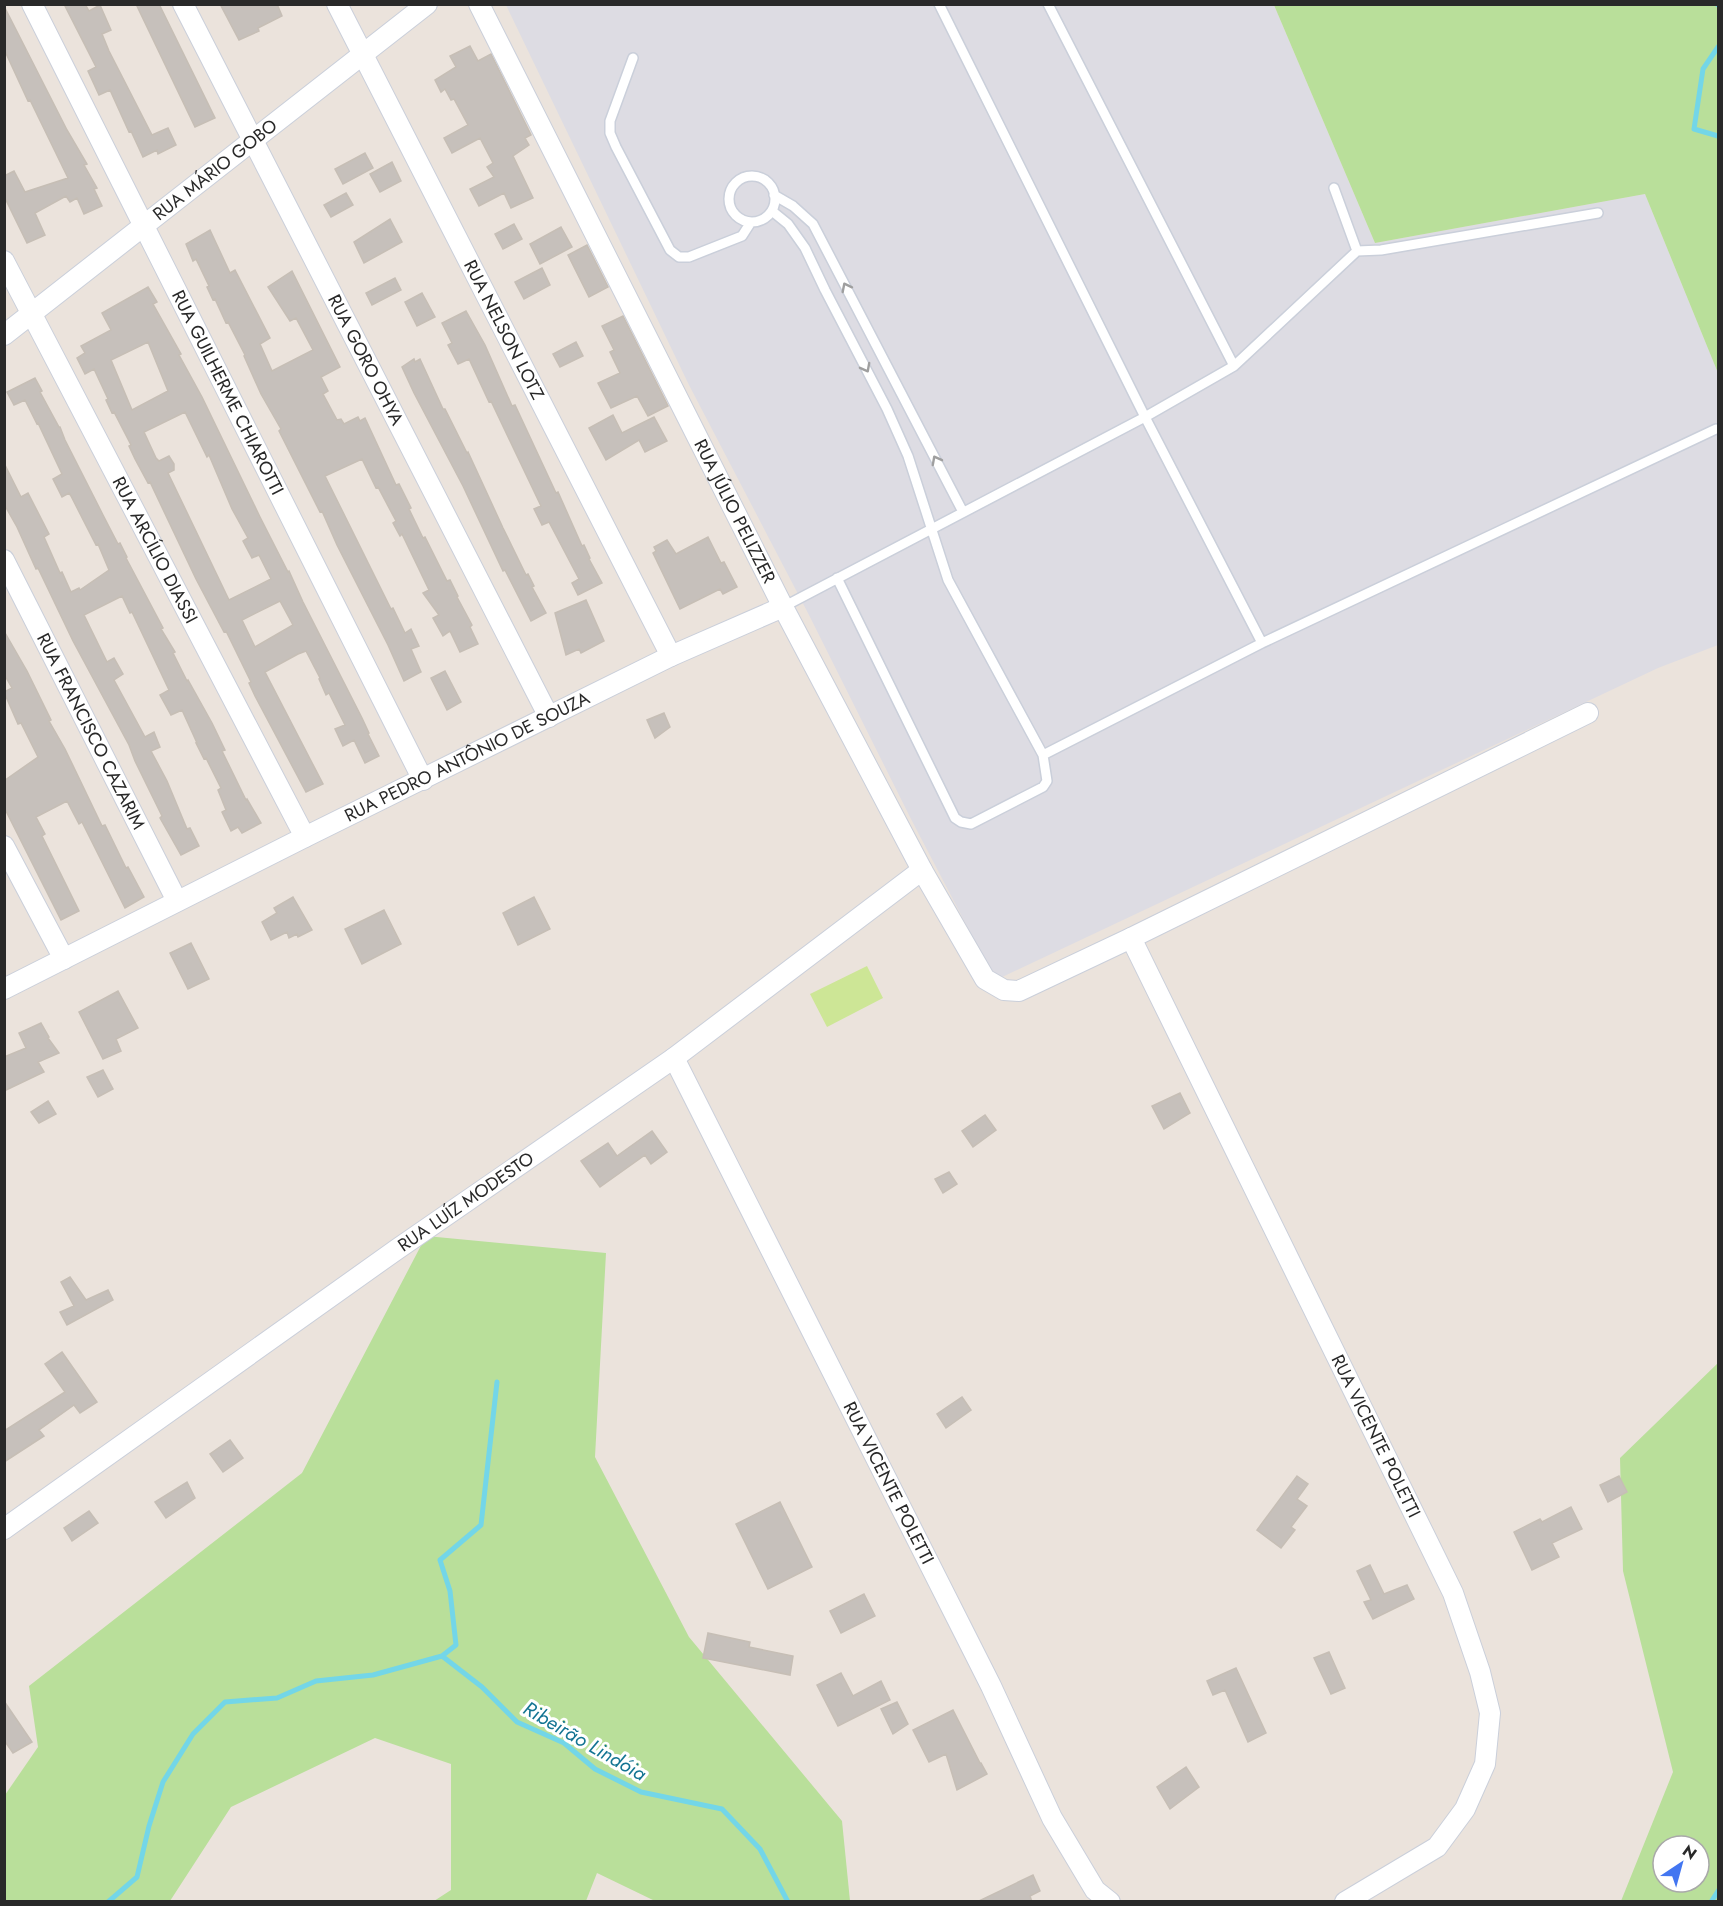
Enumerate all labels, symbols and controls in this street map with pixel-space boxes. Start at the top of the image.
street label: RUA MÁRIO GOBO [147,113,283,227]
street label: RUA NELSON LOTZ [457,255,551,404]
one-way arrow [842,283,853,293]
street label: RUA GUILHERME CHIAROTTI [165,286,290,499]
street label: RUA GORO OHYA [321,290,410,430]
one-way arrow [859,361,870,372]
street label: RUA JÚLIO PELIZZER [687,435,782,588]
one-way arrow [932,456,943,466]
street label: RUA ARCÍLIO DIASSI [106,472,204,628]
street label: RUA FRANCISCO CAZARIM [30,629,152,834]
street label: RUA PEDRO ANTÔNIO DE SOUZA [340,685,594,828]
street label: RUA LUÍZ MODESTO [392,1146,539,1258]
street label: RUA VICENTE POLETTI [1325,1350,1427,1522]
street label: RUA VICENTE POLETTI [837,1397,940,1569]
water label: Ribeirão Lindóia [518,1694,652,1789]
north arrow [1651,1834,1711,1894]
text: N [1678,1839,1701,1865]

